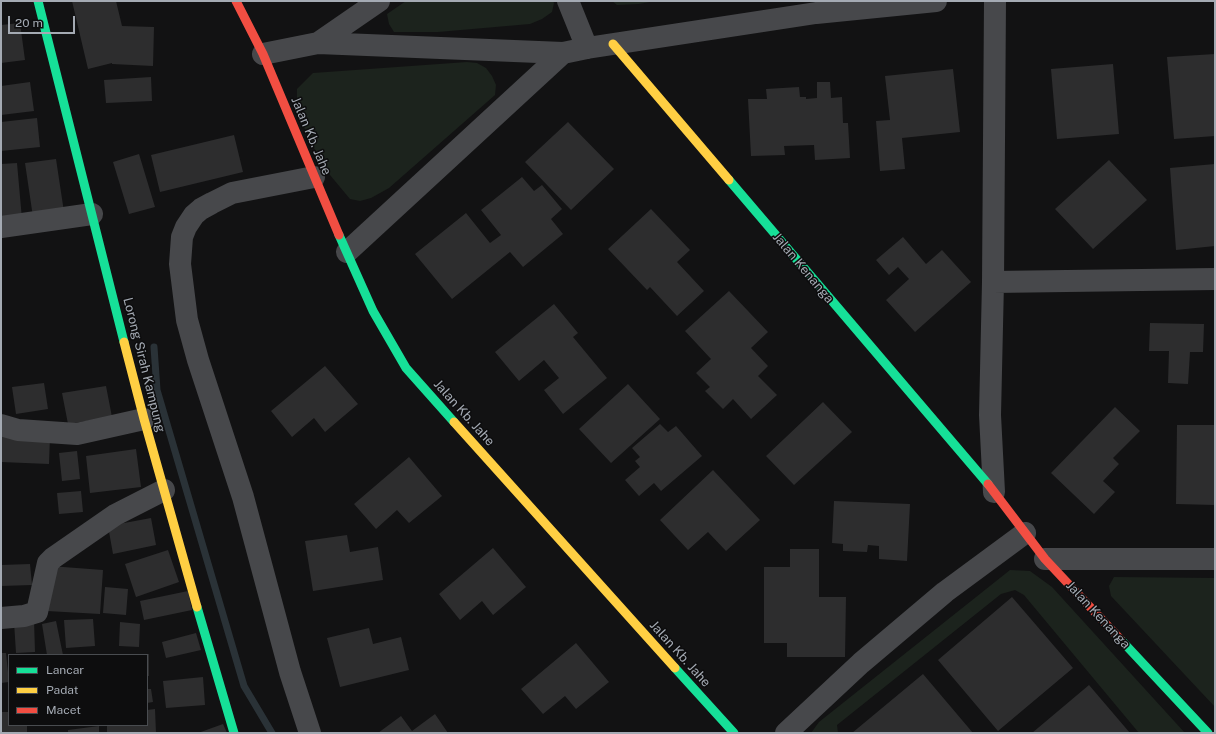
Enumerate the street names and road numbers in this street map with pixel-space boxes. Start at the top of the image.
street label: Jalan Kb. Jahe [287,94,335,178]
street label: Jalan Kenanga [769,230,837,306]
street label: Lorong Sirah Kampung [120,296,168,434]
street label: Jalan Kb. Jahe [430,377,498,449]
street label: Jalan Kenanga [1063,578,1133,652]
street label: Jalan Kb. Jahe [646,618,714,690]

